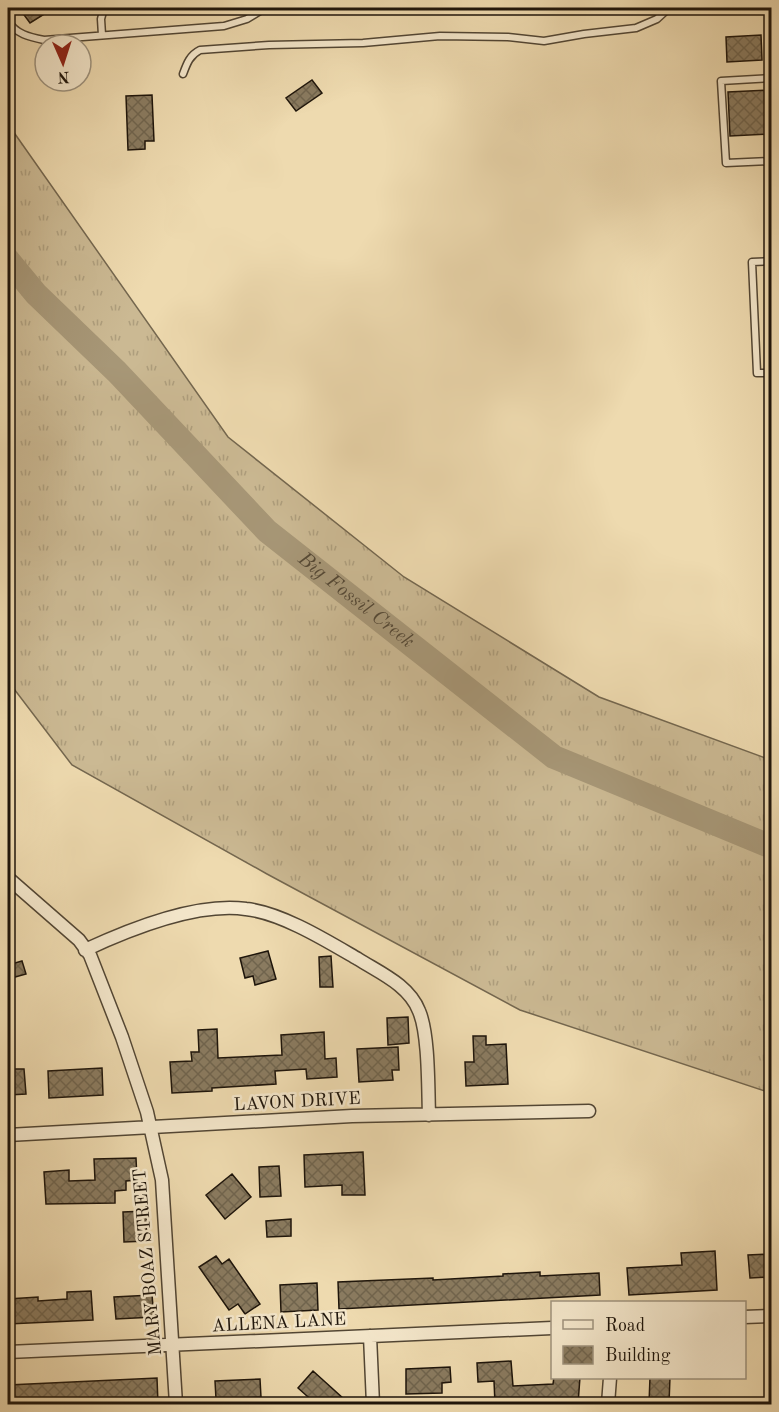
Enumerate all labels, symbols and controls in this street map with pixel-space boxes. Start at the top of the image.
north arrow [33,33,93,93]
text: N [56,68,70,84]
water label: Big Fossil Creek [293,549,418,653]
street label: LAVON DRIVE [233,1090,361,1114]
street label: MARY BOAZ STREET [131,1168,165,1356]
legend [551,1301,746,1379]
street label: ALLENA LANE [211,1310,347,1336]
text: Road [605,1317,645,1335]
text: Building [605,1347,671,1365]

